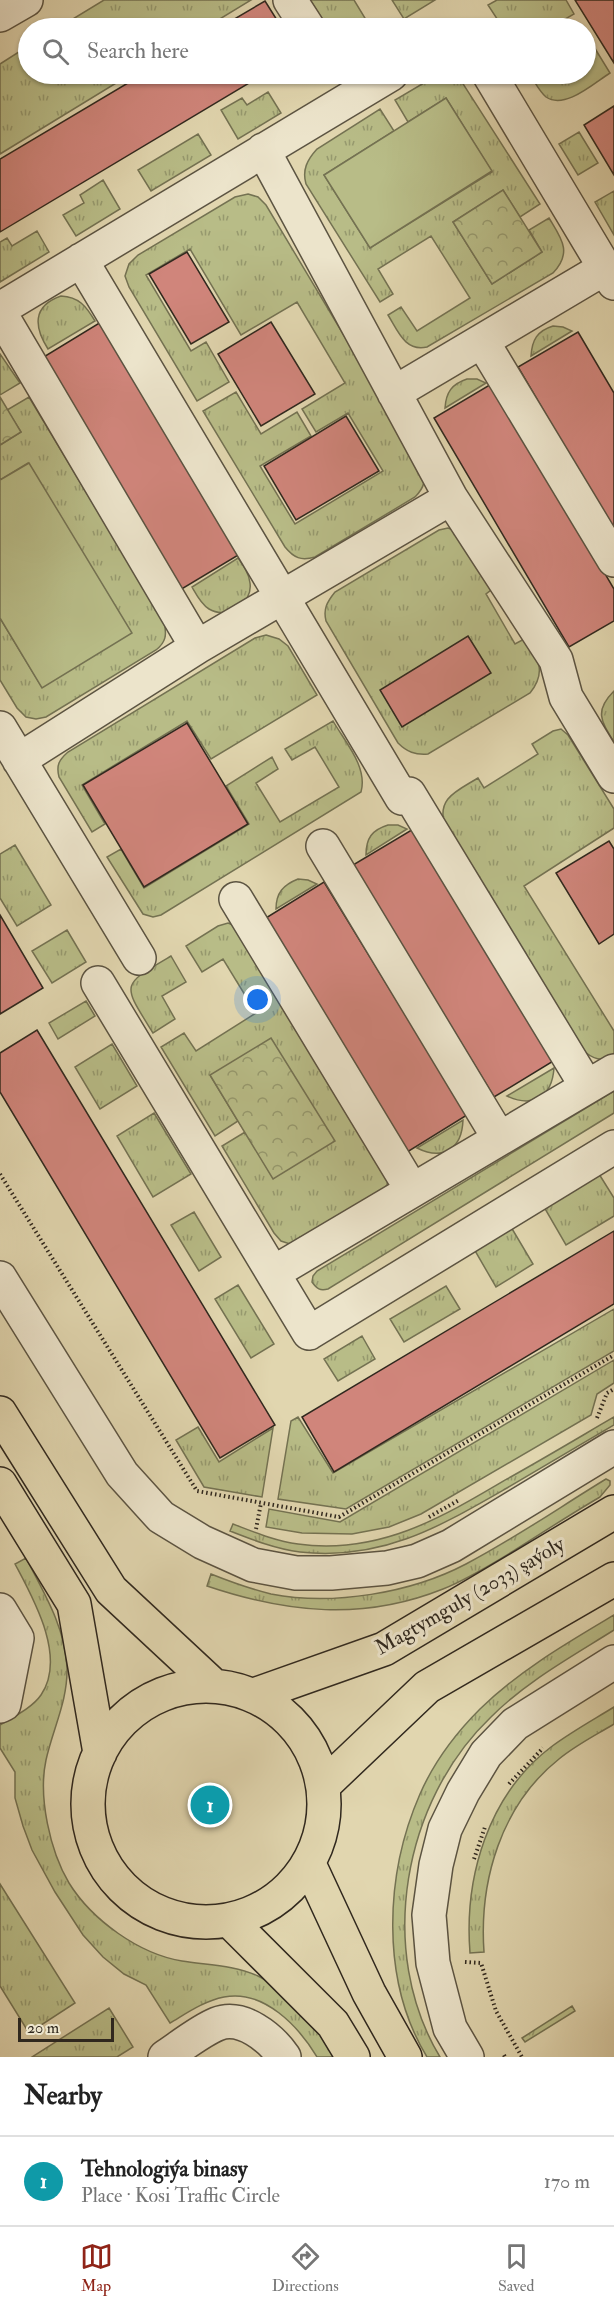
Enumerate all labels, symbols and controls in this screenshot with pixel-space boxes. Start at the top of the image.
search box [18,18,596,84]
icon: search [39,35,72,68]
text: Search here [87,37,189,65]
your location [243,985,272,1014]
street label: Magtymguly (2033) şaýoly [370,1530,570,1661]
pin: 1 [190,1782,230,1828]
scale bar [18,2015,114,2042]
text: 20 m [27,2018,59,2038]
text: Nearby [24,2080,102,2112]
text: Tehnologiýa binasy [81,2155,247,2183]
text: 1 [40,2169,47,2194]
text: 170 m [544,2169,590,2194]
text: Place · Kosi Traffic Circle [81,2183,280,2208]
tab: Map [80,2240,113,2296]
tab: Directions [272,2240,339,2296]
tab: Saved [498,2240,534,2296]

